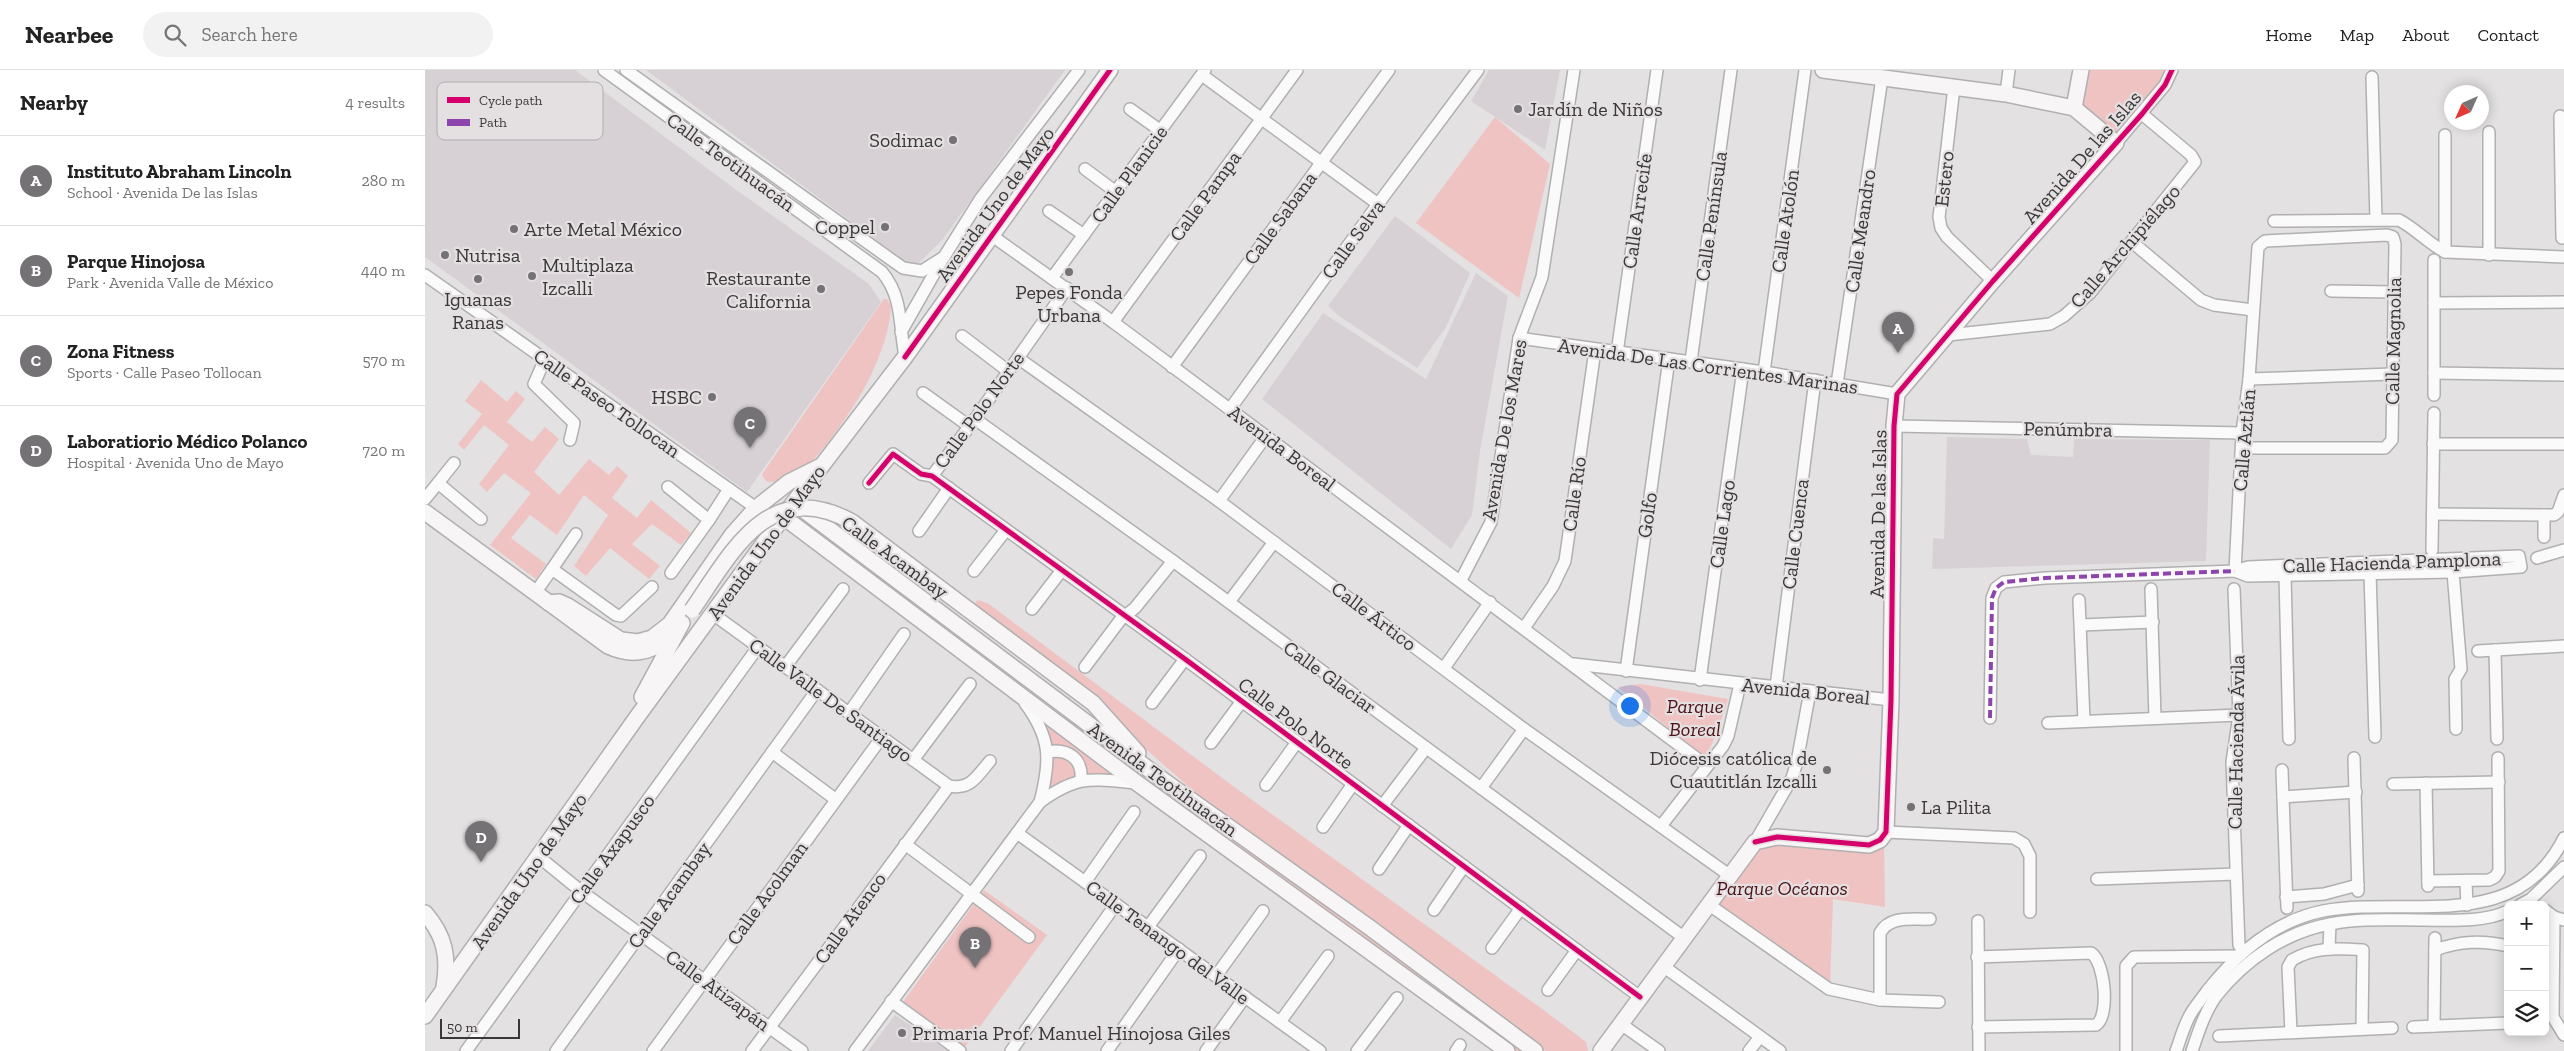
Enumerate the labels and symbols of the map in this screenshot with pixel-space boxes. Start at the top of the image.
legend [437,82,603,140]
street label: Avenida De las Islas [2018,85,2146,229]
north arrow [2444,85,2489,130]
text: Cycle path [479,92,543,109]
place label: Jardín de Niños [1528,97,1663,121]
marker: Jardín de Niños [1512,103,1524,115]
street label: Calle Teotihuacán [662,107,800,217]
text: Path [479,114,507,131]
street label: Calle Planicie [1086,120,1172,228]
street label: Avenida Uno de Mayo [931,122,1059,286]
place label: Sodimac [869,128,943,152]
marker: Sodimac [947,134,959,146]
street label: Calle Pampa [1164,146,1246,246]
street label: Calle Península [1690,149,1732,283]
street label: Estero [1929,150,1959,208]
street label: Calle Arrecife [1617,152,1657,270]
street label: Calle Sabana [1238,167,1322,269]
street label: Calle Atolón [1766,167,1804,274]
street label: Calle Meandro [1839,168,1881,294]
street label: Calle Archipiélago [2065,179,2185,313]
street label: Calle Selva [1316,194,1390,283]
place label: Coppel [815,215,875,239]
place label: Arte Metal México [524,217,682,241]
marker: Coppel [879,221,891,233]
marker: Arte Metal México [508,223,520,235]
place label: Nutrisa [455,243,521,267]
marker: Nutrisa [439,249,451,261]
place label: Multiplaza Izcalli [542,253,634,300]
place label: Restaurante California [706,266,811,313]
marker: Pepes Fonda Urbana [1063,266,1075,278]
marker: Multiplaza Izcalli [526,270,538,282]
marker: Iguanas Ranas [472,273,484,285]
street label: Calle Magnolia [2380,277,2406,405]
place label: Pepes Fonda Urbana [1015,280,1123,327]
marker: Restaurante California [815,283,827,295]
place label: Iguanas Ranas [444,287,512,334]
pin: A [1882,312,1914,353]
street label: Avenida De Las Corrientes Marinas [1556,333,1860,399]
street label: Avenida De los Mares [1476,337,1532,523]
street label: Calle Paseo Tollocan [529,343,685,463]
street label: Calle Polo Norte [929,347,1029,473]
place label: HSBC [651,385,702,409]
street label: Calle Aztlán [2228,387,2260,492]
marker: HSBC [706,391,718,403]
street label: Avenida Boreal [1223,400,1341,496]
pin: C [734,407,766,448]
street label: Penúmbra [2023,416,2113,442]
street label: Avenida De las Islas [1865,429,1891,599]
street label: Calle Río [1557,455,1591,533]
street label: Avenida Uno de Mayo [702,460,830,624]
street label: Calle Cuenca [1776,477,1814,591]
street label: Calle Lago [1704,478,1740,570]
street label: Golfo [1632,491,1662,539]
street label: Calle Acambay [837,510,953,604]
street label: Calle Hacienda Pamplona [2282,546,2502,578]
street label: Calle Ártico [1327,576,1421,656]
street label: Calle Valle De Santiago [745,633,917,767]
street label: Calle Glaciar [1279,635,1381,719]
street label: Calle Hacienda Ávila [2222,654,2250,830]
street label: Calle Polo Norte [1234,672,1358,774]
street label: Avenida Boreal [1741,672,1871,710]
your location [1617,693,1643,719]
park label: Parque Boreal [1666,694,1724,741]
street label: Avenida Teotihuacán [1083,717,1243,842]
place label: Diócesis católica de Cuautitlán Izcalli [1649,746,1817,793]
marker: Diócesis católica de Cuautitlán Izcalli [1821,764,1833,776]
street label: Avenida Uno de Mayo [466,788,592,954]
street label: Calle Axapusco [564,789,660,909]
place label: La Pilita [1921,795,1992,819]
marker: La Pilita [1905,801,1917,813]
pin: D [465,821,497,862]
street label: Calle Acolman [721,836,813,950]
street label: Calle Acambay [622,837,716,953]
street label: Calle Atenco [809,868,891,968]
street label: Calle Tenango del Valle [1081,875,1255,1009]
park label: Parque Océanos [1716,876,1848,900]
pin: B [959,927,991,968]
street label: Calle Atizapán [661,944,775,1036]
scale bar [440,1016,520,1039]
place label: Primaria Prof. Manuel Hinojosa Giles [912,1021,1231,1045]
marker: Primaria Prof. Manuel Hinojosa Giles [896,1027,908,1039]

